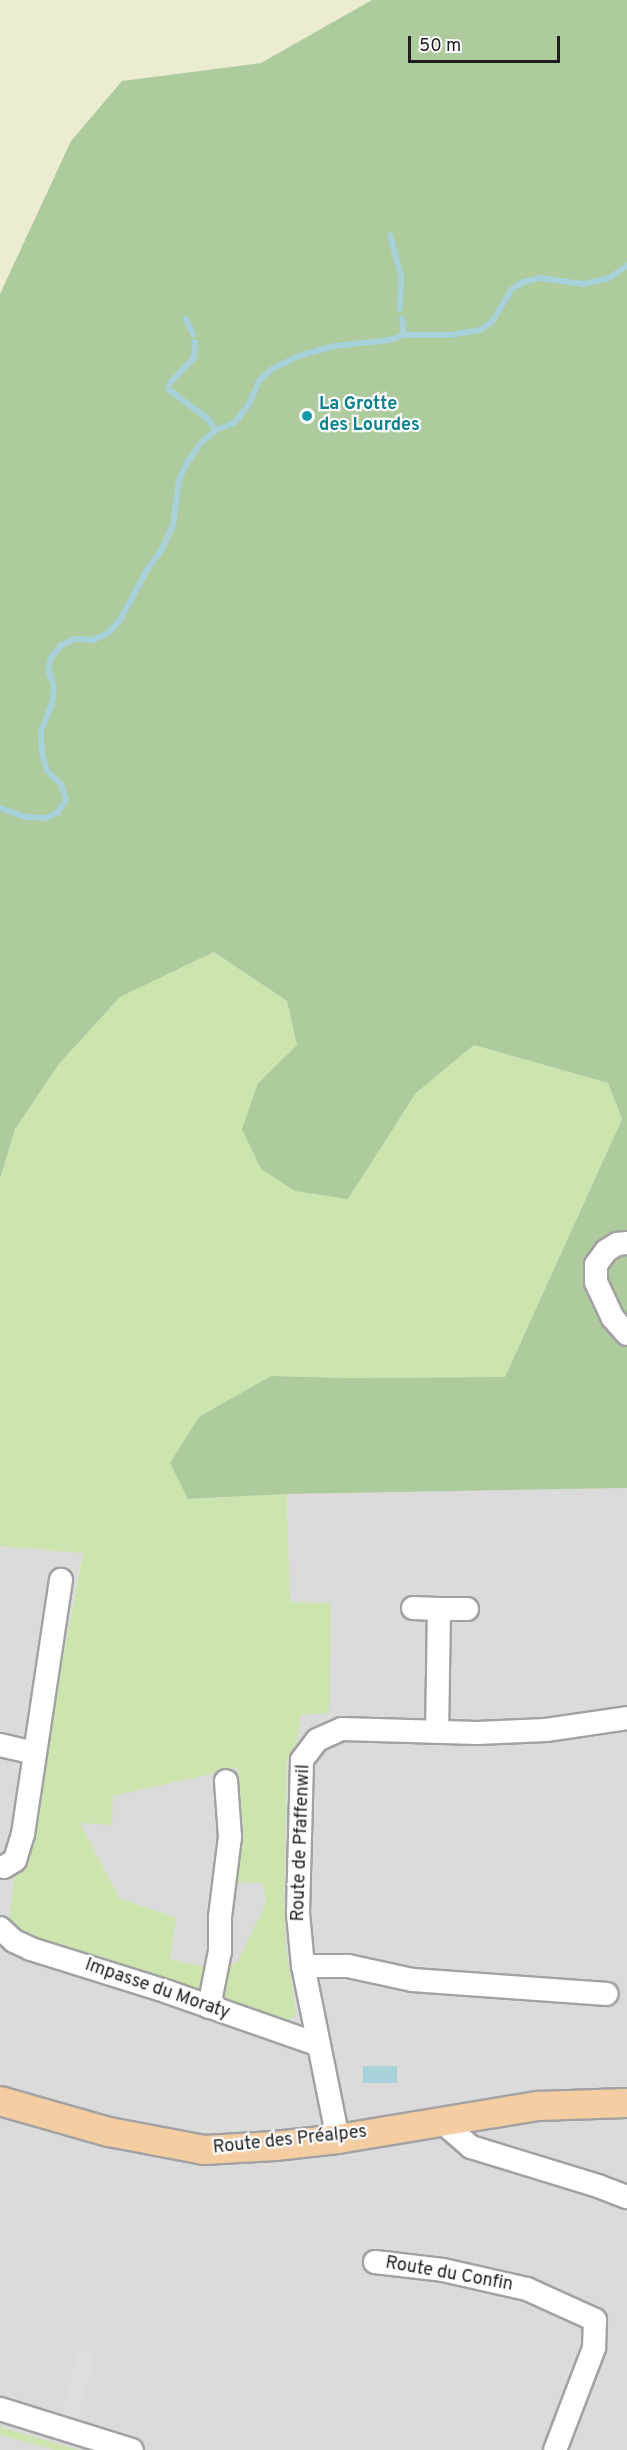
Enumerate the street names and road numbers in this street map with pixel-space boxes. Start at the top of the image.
street label: Route de Pfaffenwil [288,1764,316,1922]
street label: Impasse du Moraty [82,1955,232,2025]
street label: Route des Préalpes [212,2122,368,2160]
street label: Route du Confin [383,2253,515,2297]

